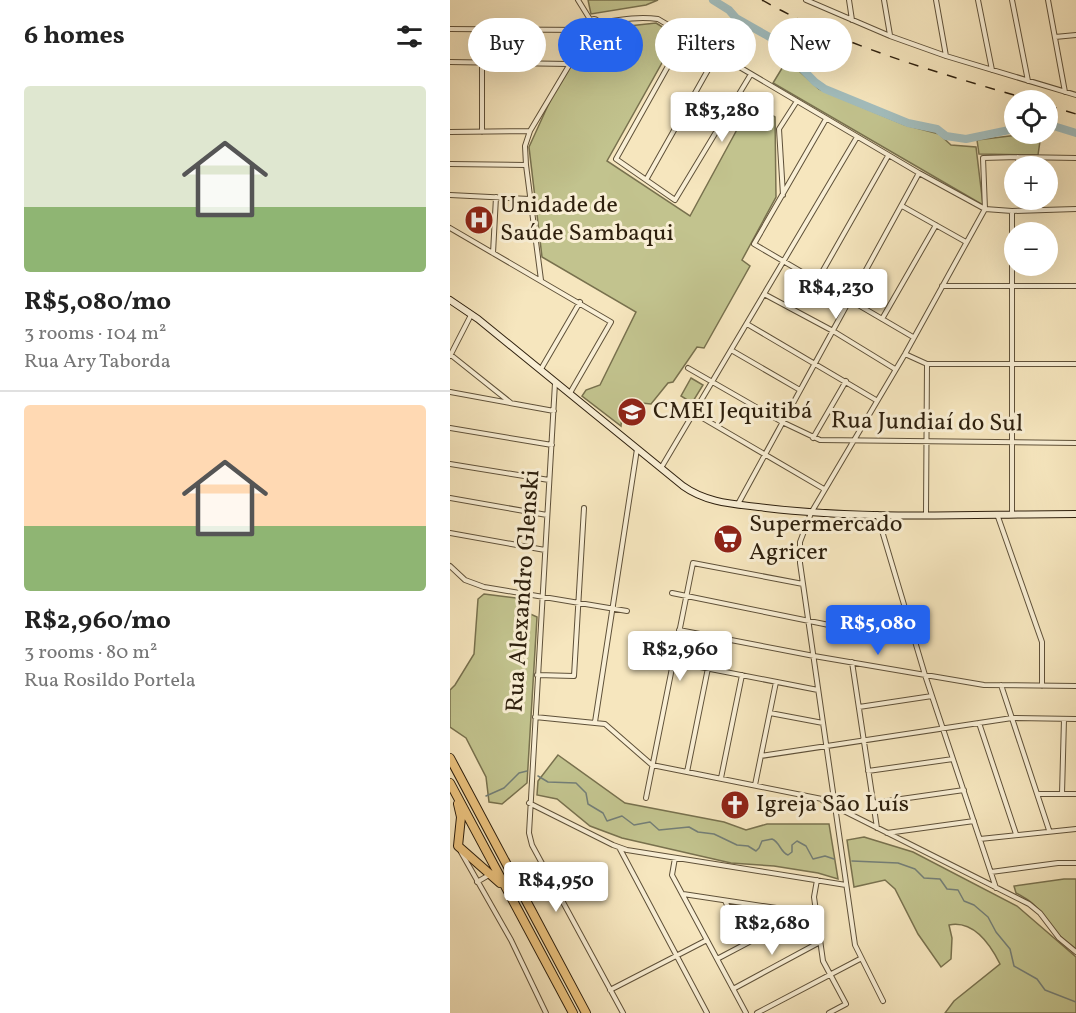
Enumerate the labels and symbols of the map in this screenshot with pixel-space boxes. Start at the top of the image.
pin: R$3,280 [667,92,777,143]
place label: Unidade de Saúde Sambaqui [500,189,674,251]
hospital icon: Unidade de Saúde Sambaqui [463,204,495,236]
pin: R$4,230 [781,269,891,320]
place label: CMEI Jequitibá [653,395,813,429]
school or university icon: CMEI Jequitibá [616,396,648,428]
street label: Rua Jundiaí do Sul [831,404,1023,442]
street label: Rua Alexandro Glenski [499,469,549,713]
place label: Supermercado Agricer [749,508,903,570]
supermarket icon: Supermercado Agricer [712,523,744,555]
pin: R$5,080 [823,605,933,656]
pin: R$2,960 [625,631,735,682]
place label: Igreja São Luís [756,788,909,822]
church icon: Igreja São Luís [719,789,751,821]
pin: R$4,950 [501,862,611,913]
pin: R$2,680 [717,905,827,956]

